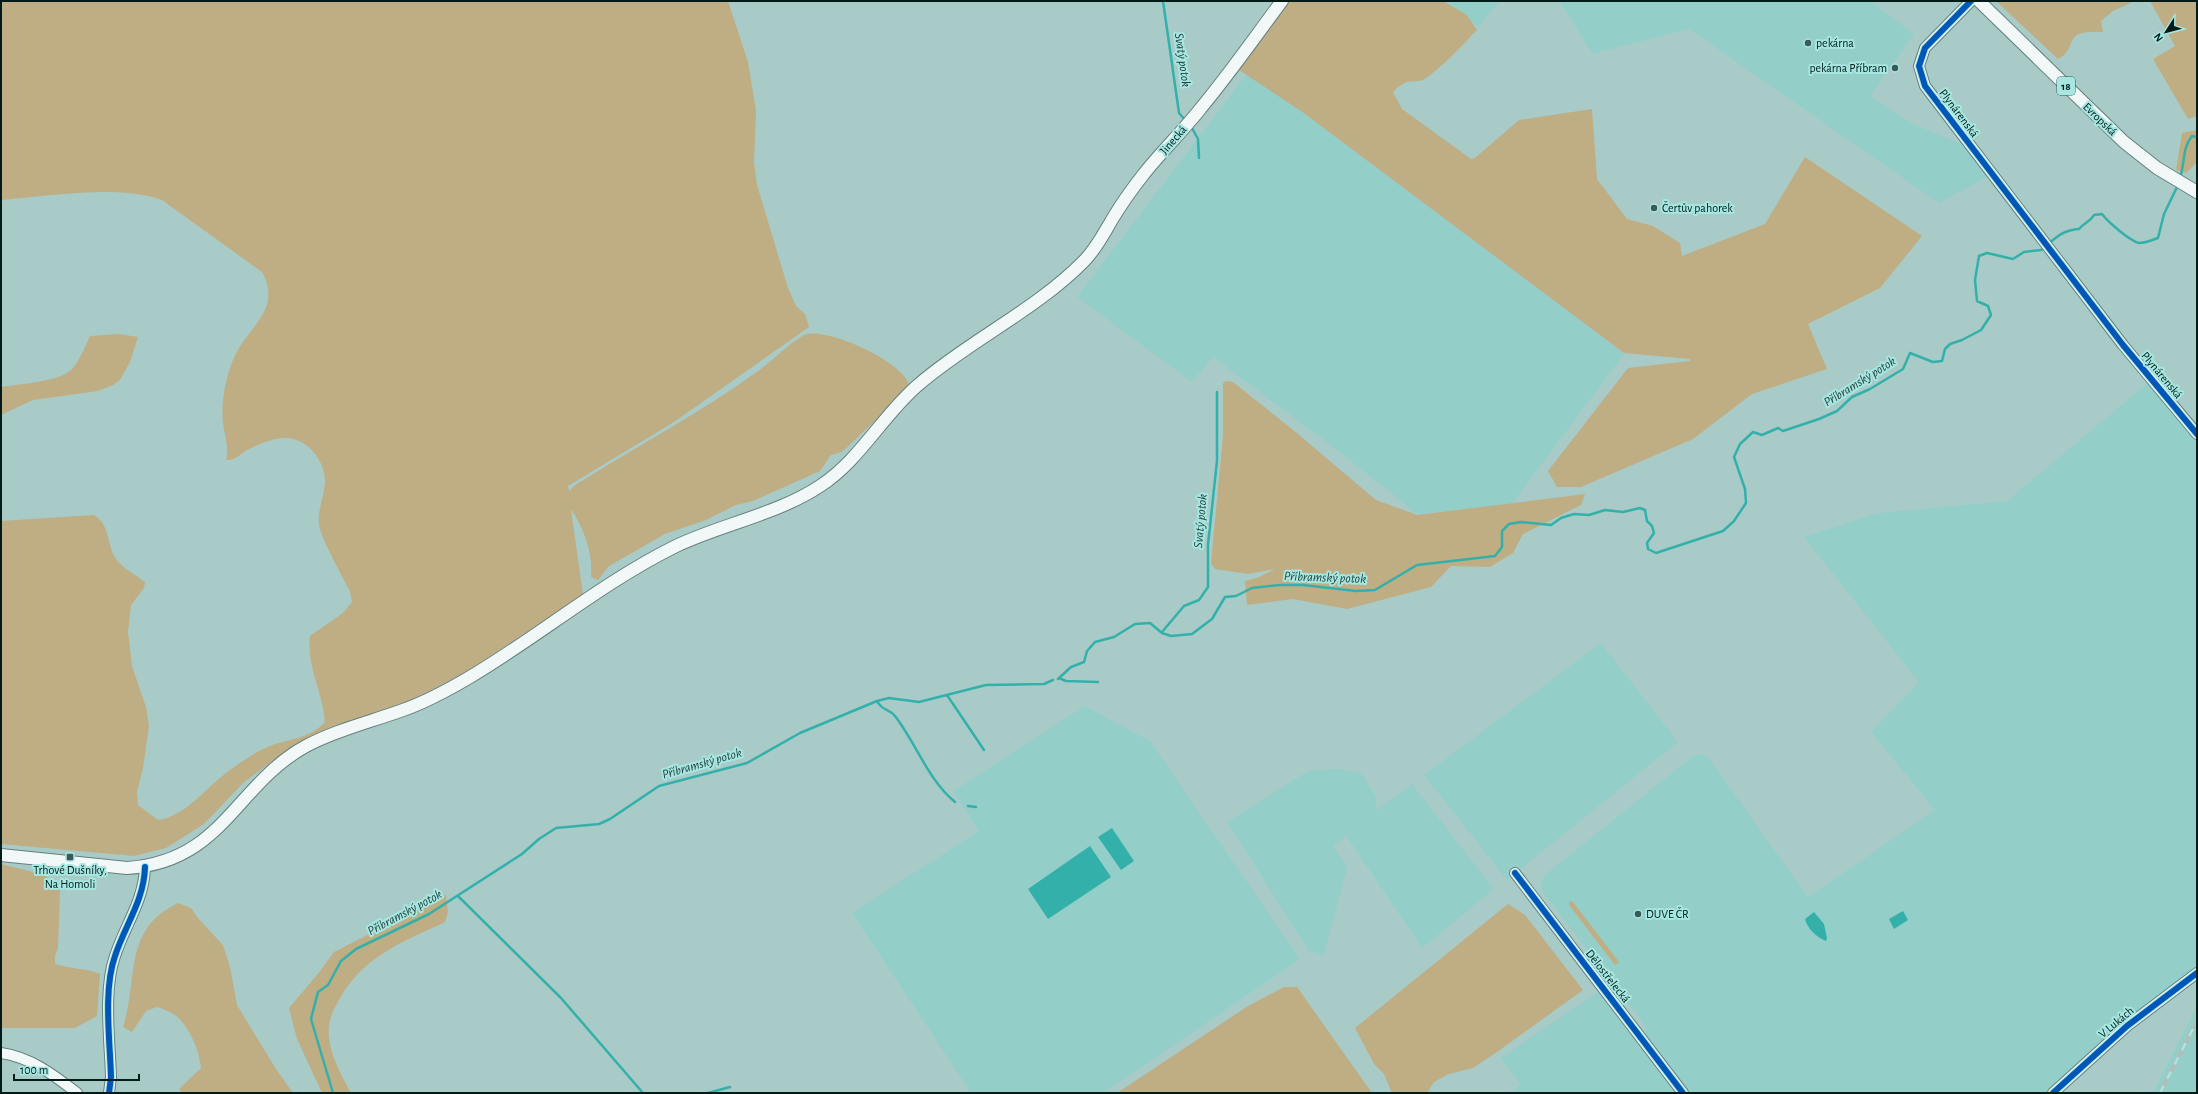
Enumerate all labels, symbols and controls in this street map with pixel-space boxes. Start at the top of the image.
north arrow [2146,12,2186,52]
text: N [2152,31,2165,44]
water label: Svatý potok [1172,32,1192,88]
place label: pekárna [1816,37,1854,49]
marker: pekárna [1803,38,1813,48]
place label: pekárna Příbram [1809,62,1887,74]
marker: pekárna Příbram [1890,63,1900,73]
road number: 18 [2057,77,2075,95]
street label: Plynárenská [1936,87,1981,140]
street label: Evropská [2081,100,2119,138]
street label: Jinecká [1157,123,1189,157]
place label: Čertův pahorek [1662,201,1733,214]
marker: Čertův pahorek [1649,203,1659,213]
street label: Plynárenská [2138,349,2185,402]
water label: Příbramský potok [1822,355,1898,409]
water label: Svatý potok [1192,493,1210,549]
water label: Příbramský potok [1284,570,1366,586]
water label: Příbramský potok [661,746,743,782]
marker: Trhové Dušníky, Na Homoli [65,852,75,862]
place label: Trhové Dušníky, Na Homoli [33,864,107,890]
water label: Příbramský potok [366,888,444,938]
place label: DUVE ČR [1646,907,1689,920]
marker: DUVE ČR [1633,909,1643,919]
street label: Dělostřelecká [1584,947,1633,1005]
street label: V Lukách [2096,1004,2136,1040]
scale bar [14,1056,139,1082]
text: 100 m [20,1064,48,1076]

